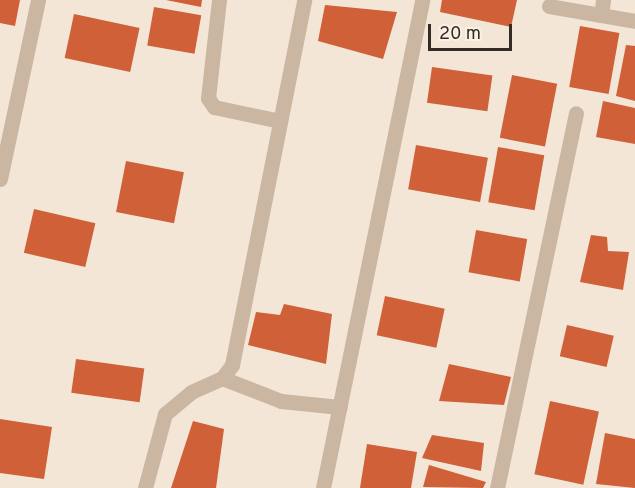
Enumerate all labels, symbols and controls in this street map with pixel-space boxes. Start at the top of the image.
scale bar [431,12,515,50]
text: 20 m [439,23,481,46]

